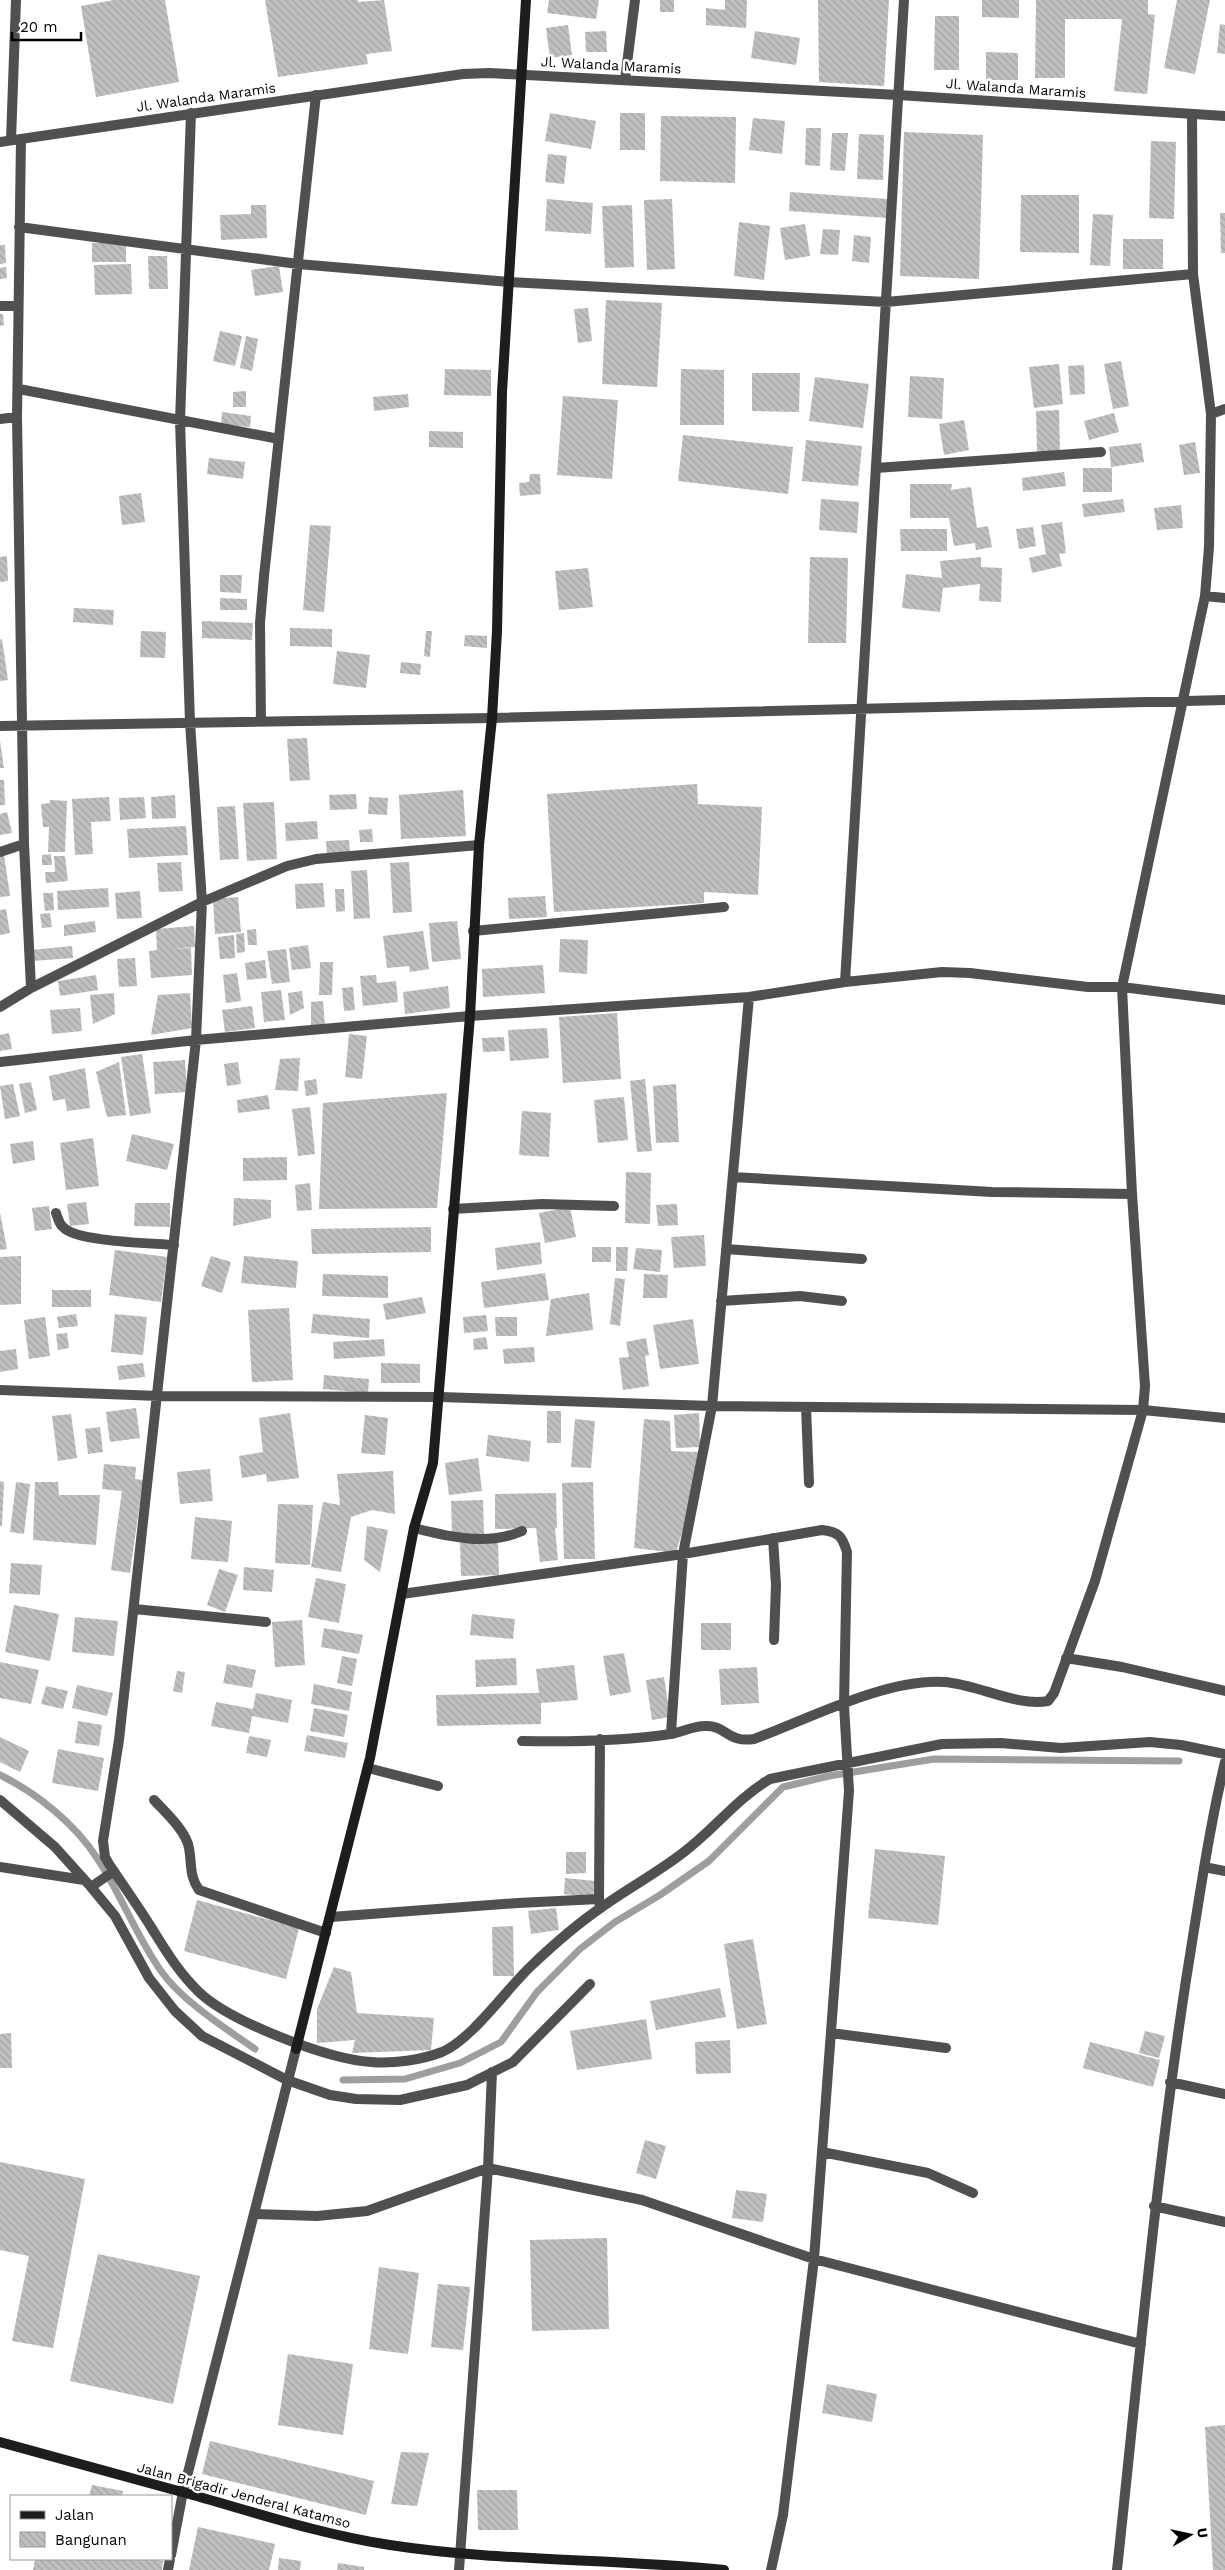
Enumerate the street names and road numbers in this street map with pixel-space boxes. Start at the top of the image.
street label: Jl. Walanda Maramis [540,53,682,77]
street label: Jl. Walanda Maramis [945,75,1087,101]
street label: Jl. Walanda Maramis [135,79,277,115]
street label: Jalan Brigadir Jenderal Katamso [135,2459,353,2531]

